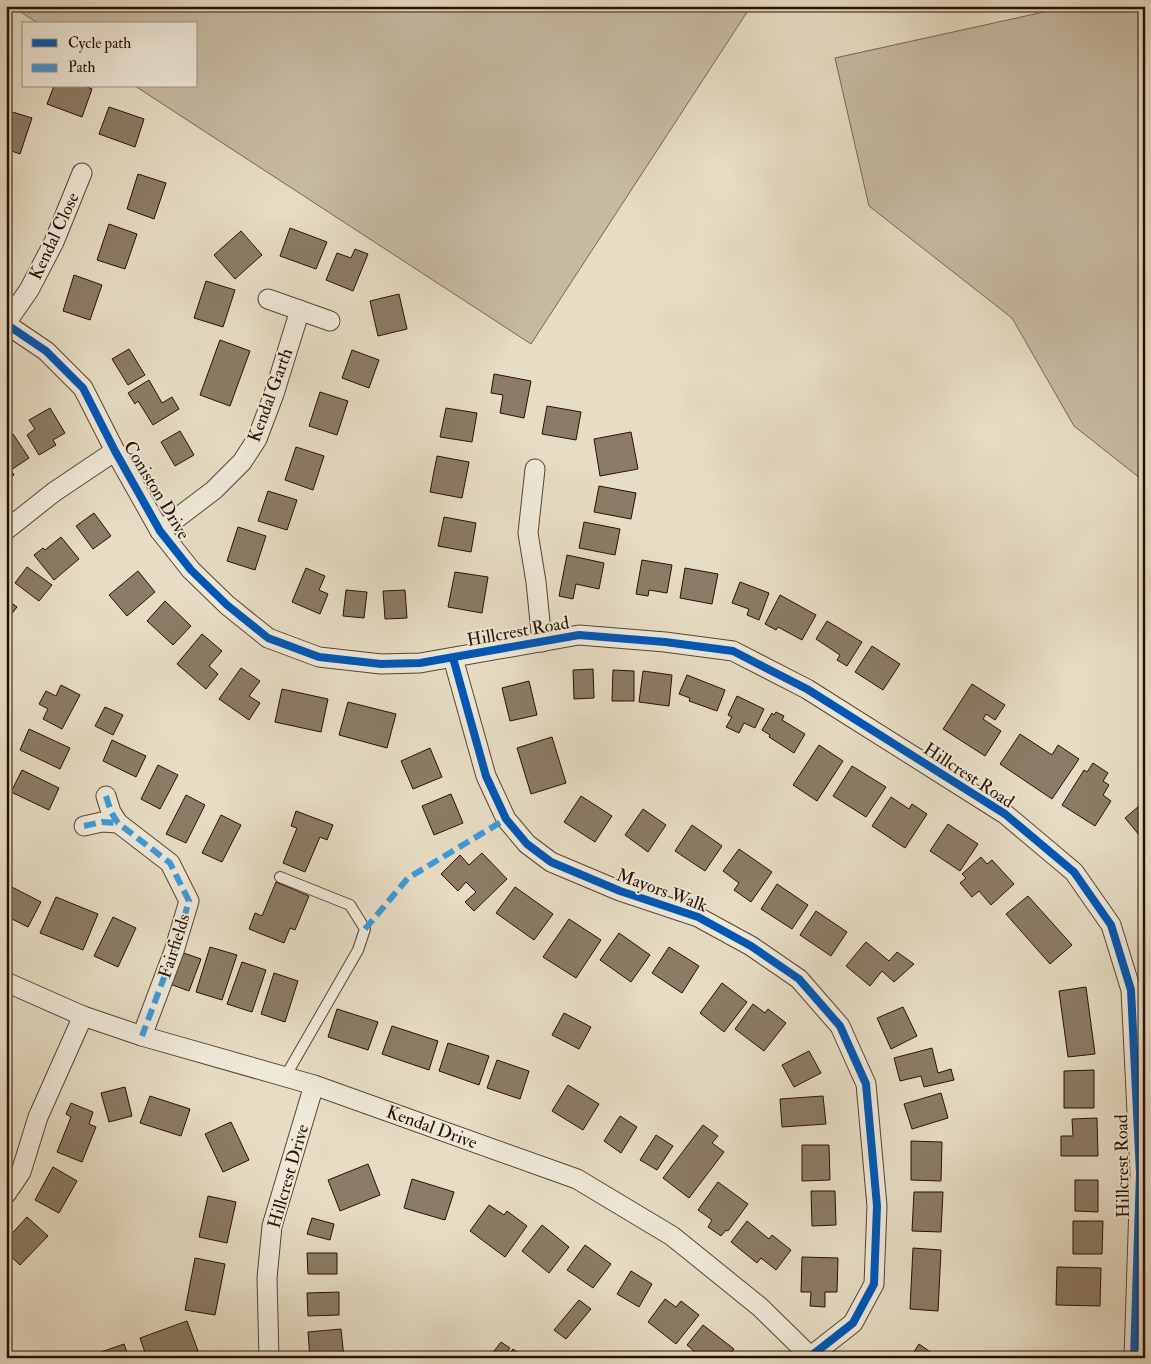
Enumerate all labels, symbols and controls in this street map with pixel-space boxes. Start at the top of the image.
legend [22,22,198,88]
text: Cycle path [68,34,131,54]
text: Path [68,58,95,77]
street label: Kendal Close [24,188,85,284]
street label: Kendal Garth [243,345,298,445]
street label: Coniston Drive [118,437,195,544]
street label: Hillcrest Road [465,611,571,652]
street label: Hillcrest Road [919,738,1019,813]
street label: Mayors Walk [613,863,711,918]
street label: Fairfields [153,911,196,981]
street label: Kendal Drive [383,1100,481,1155]
street label: Hillcrest Road [1110,1114,1135,1218]
street label: Hillcrest Drive [263,1121,314,1231]

